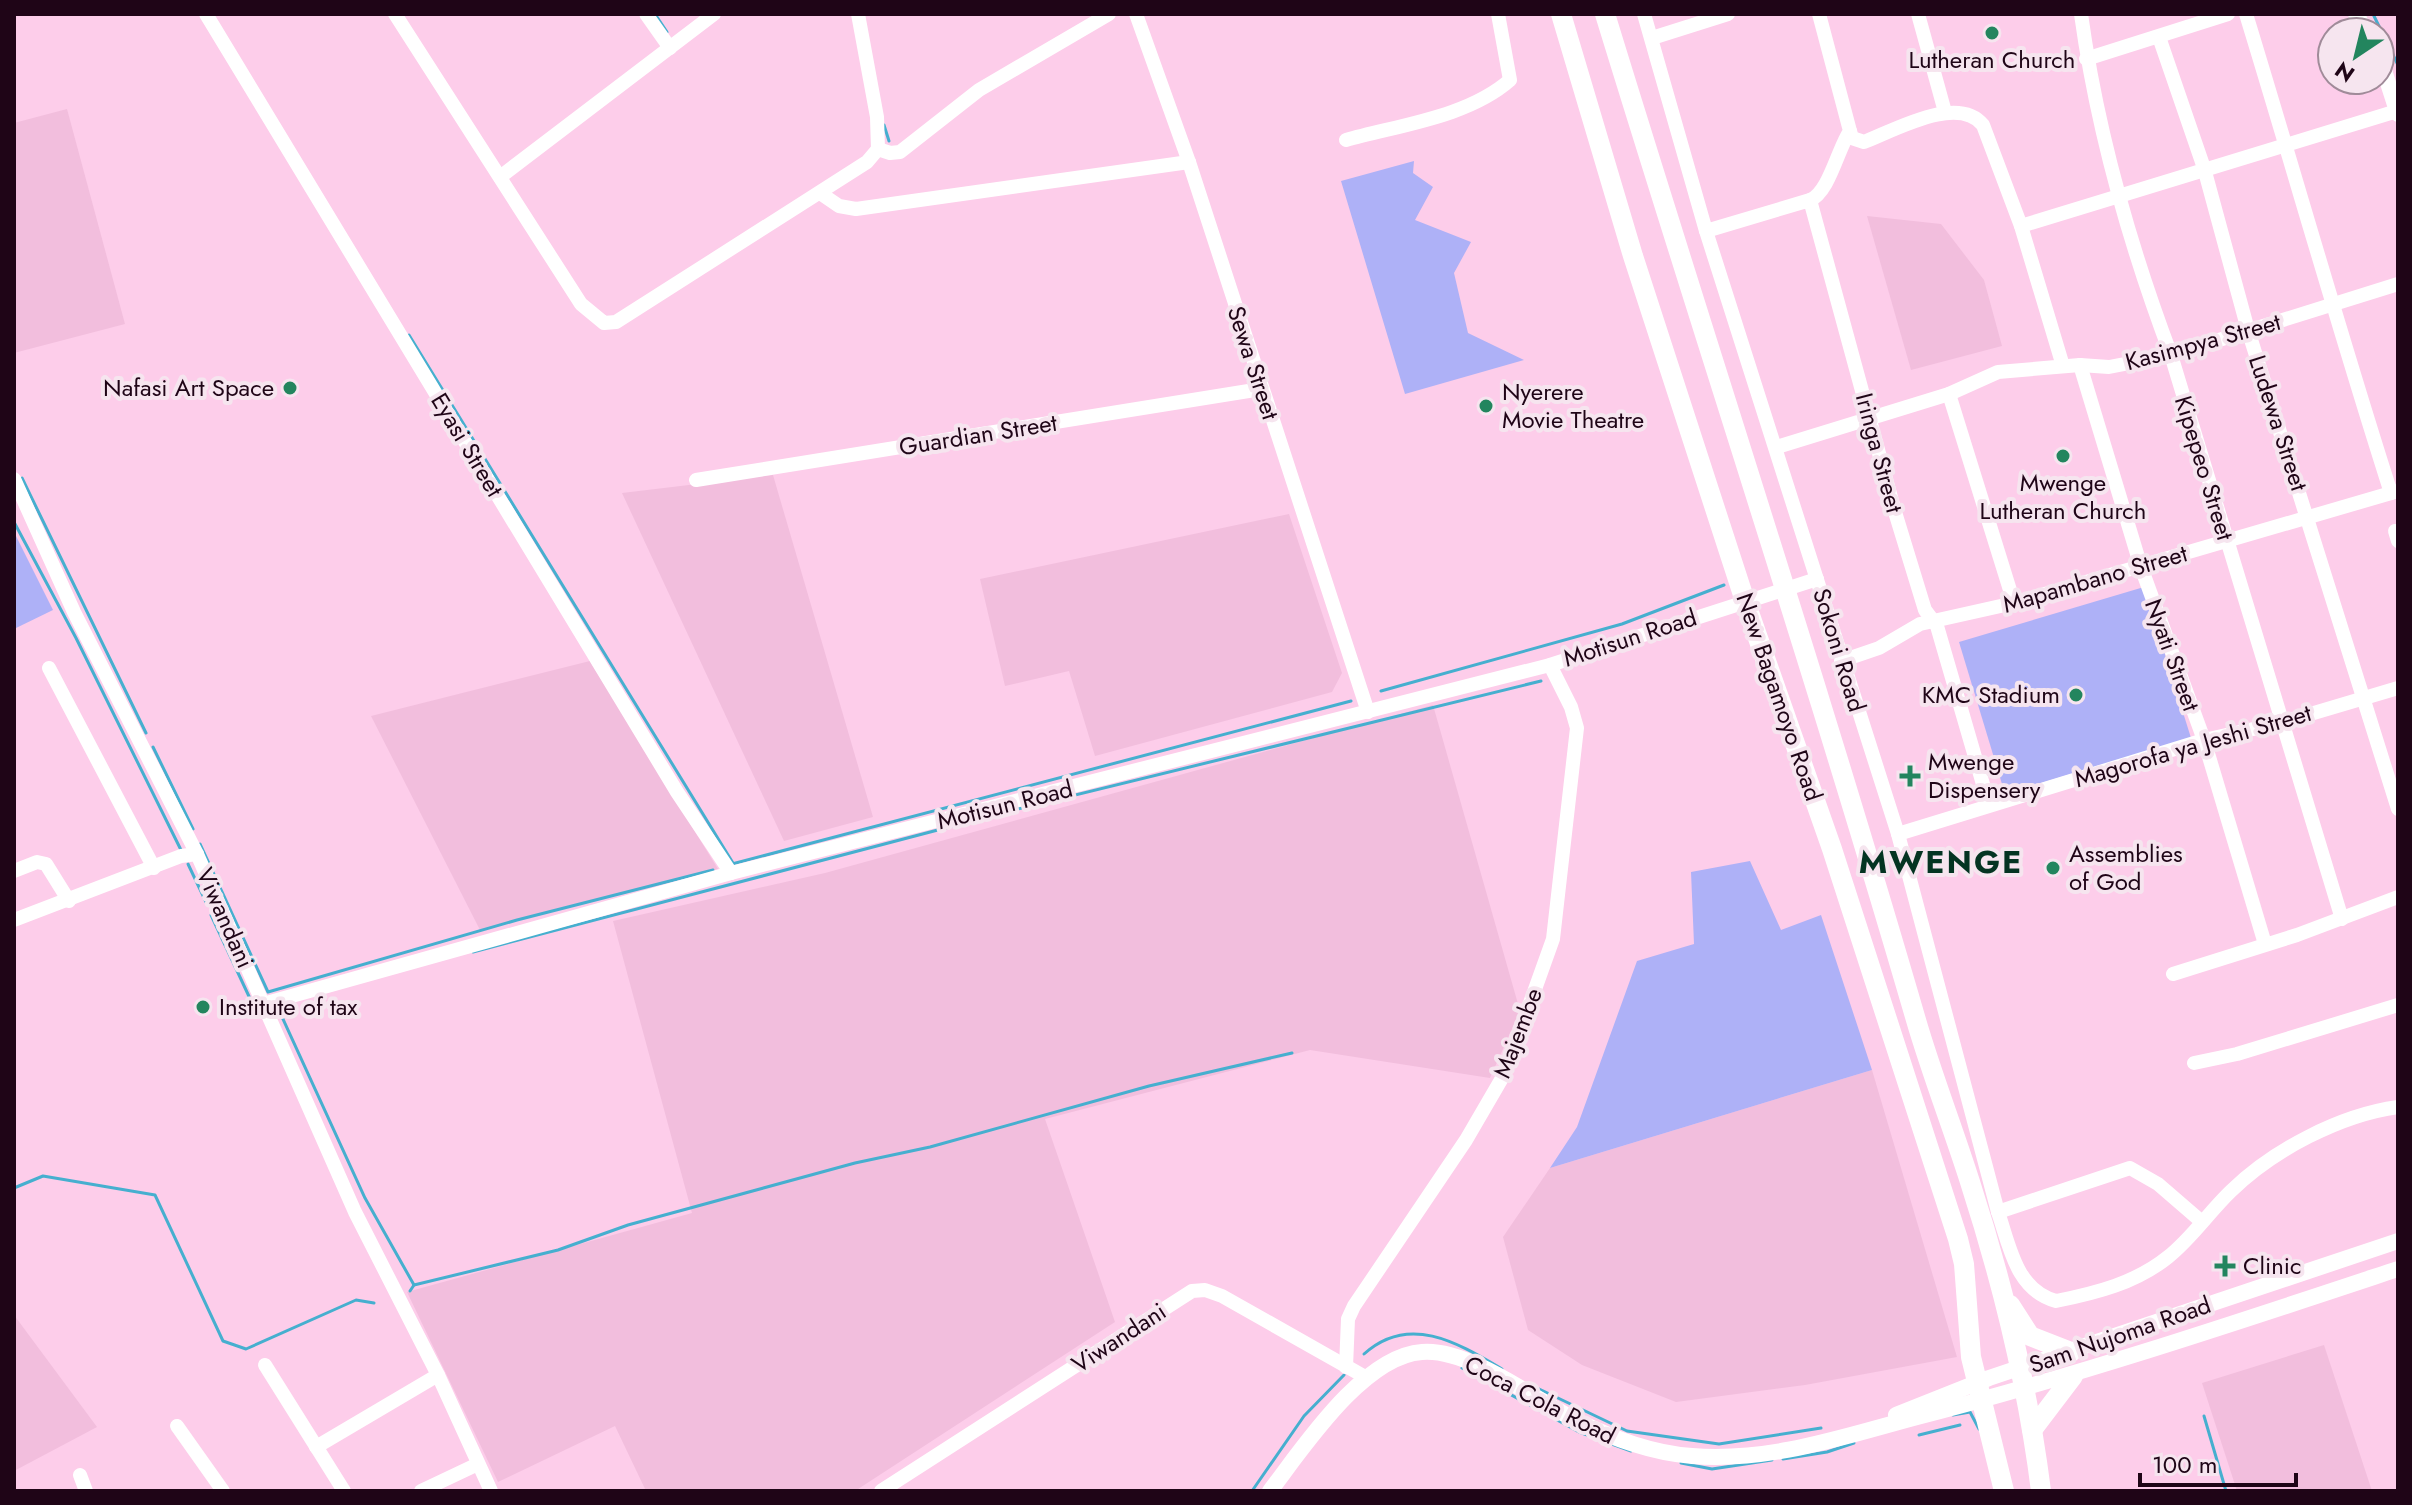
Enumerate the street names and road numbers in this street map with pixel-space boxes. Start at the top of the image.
street label: Sewa Street [1219,302,1288,424]
street label: Kasimpya Street [2121,304,2285,379]
street label: Ludewa Street [2240,350,2317,495]
street label: Eyasi Street [423,386,512,504]
street label: Iringa Street [1847,389,1912,517]
street label: Kipepeo Street [2166,391,2243,545]
street label: Guardian Street [896,405,1060,464]
street label: Mapambano Street [1999,535,2191,622]
street label: Sokoni Road [1804,584,1875,716]
street label: New Bagamoyo Road [1727,588,1832,806]
street label: Nyati Street [2136,594,2209,716]
street label: Motisun Road [1559,599,1701,676]
street label: Magorofa ya Jeshi Street [2070,695,2316,796]
street label: Motisun Road [934,771,1076,838]
street label: Viwandani [188,862,263,974]
street label: Majembe [1484,983,1551,1083]
street label: Sam Nujoma Road [2024,1287,2215,1382]
street label: Viwandani [1064,1294,1173,1381]
street label: Coca Cola Road [1459,1346,1622,1453]

